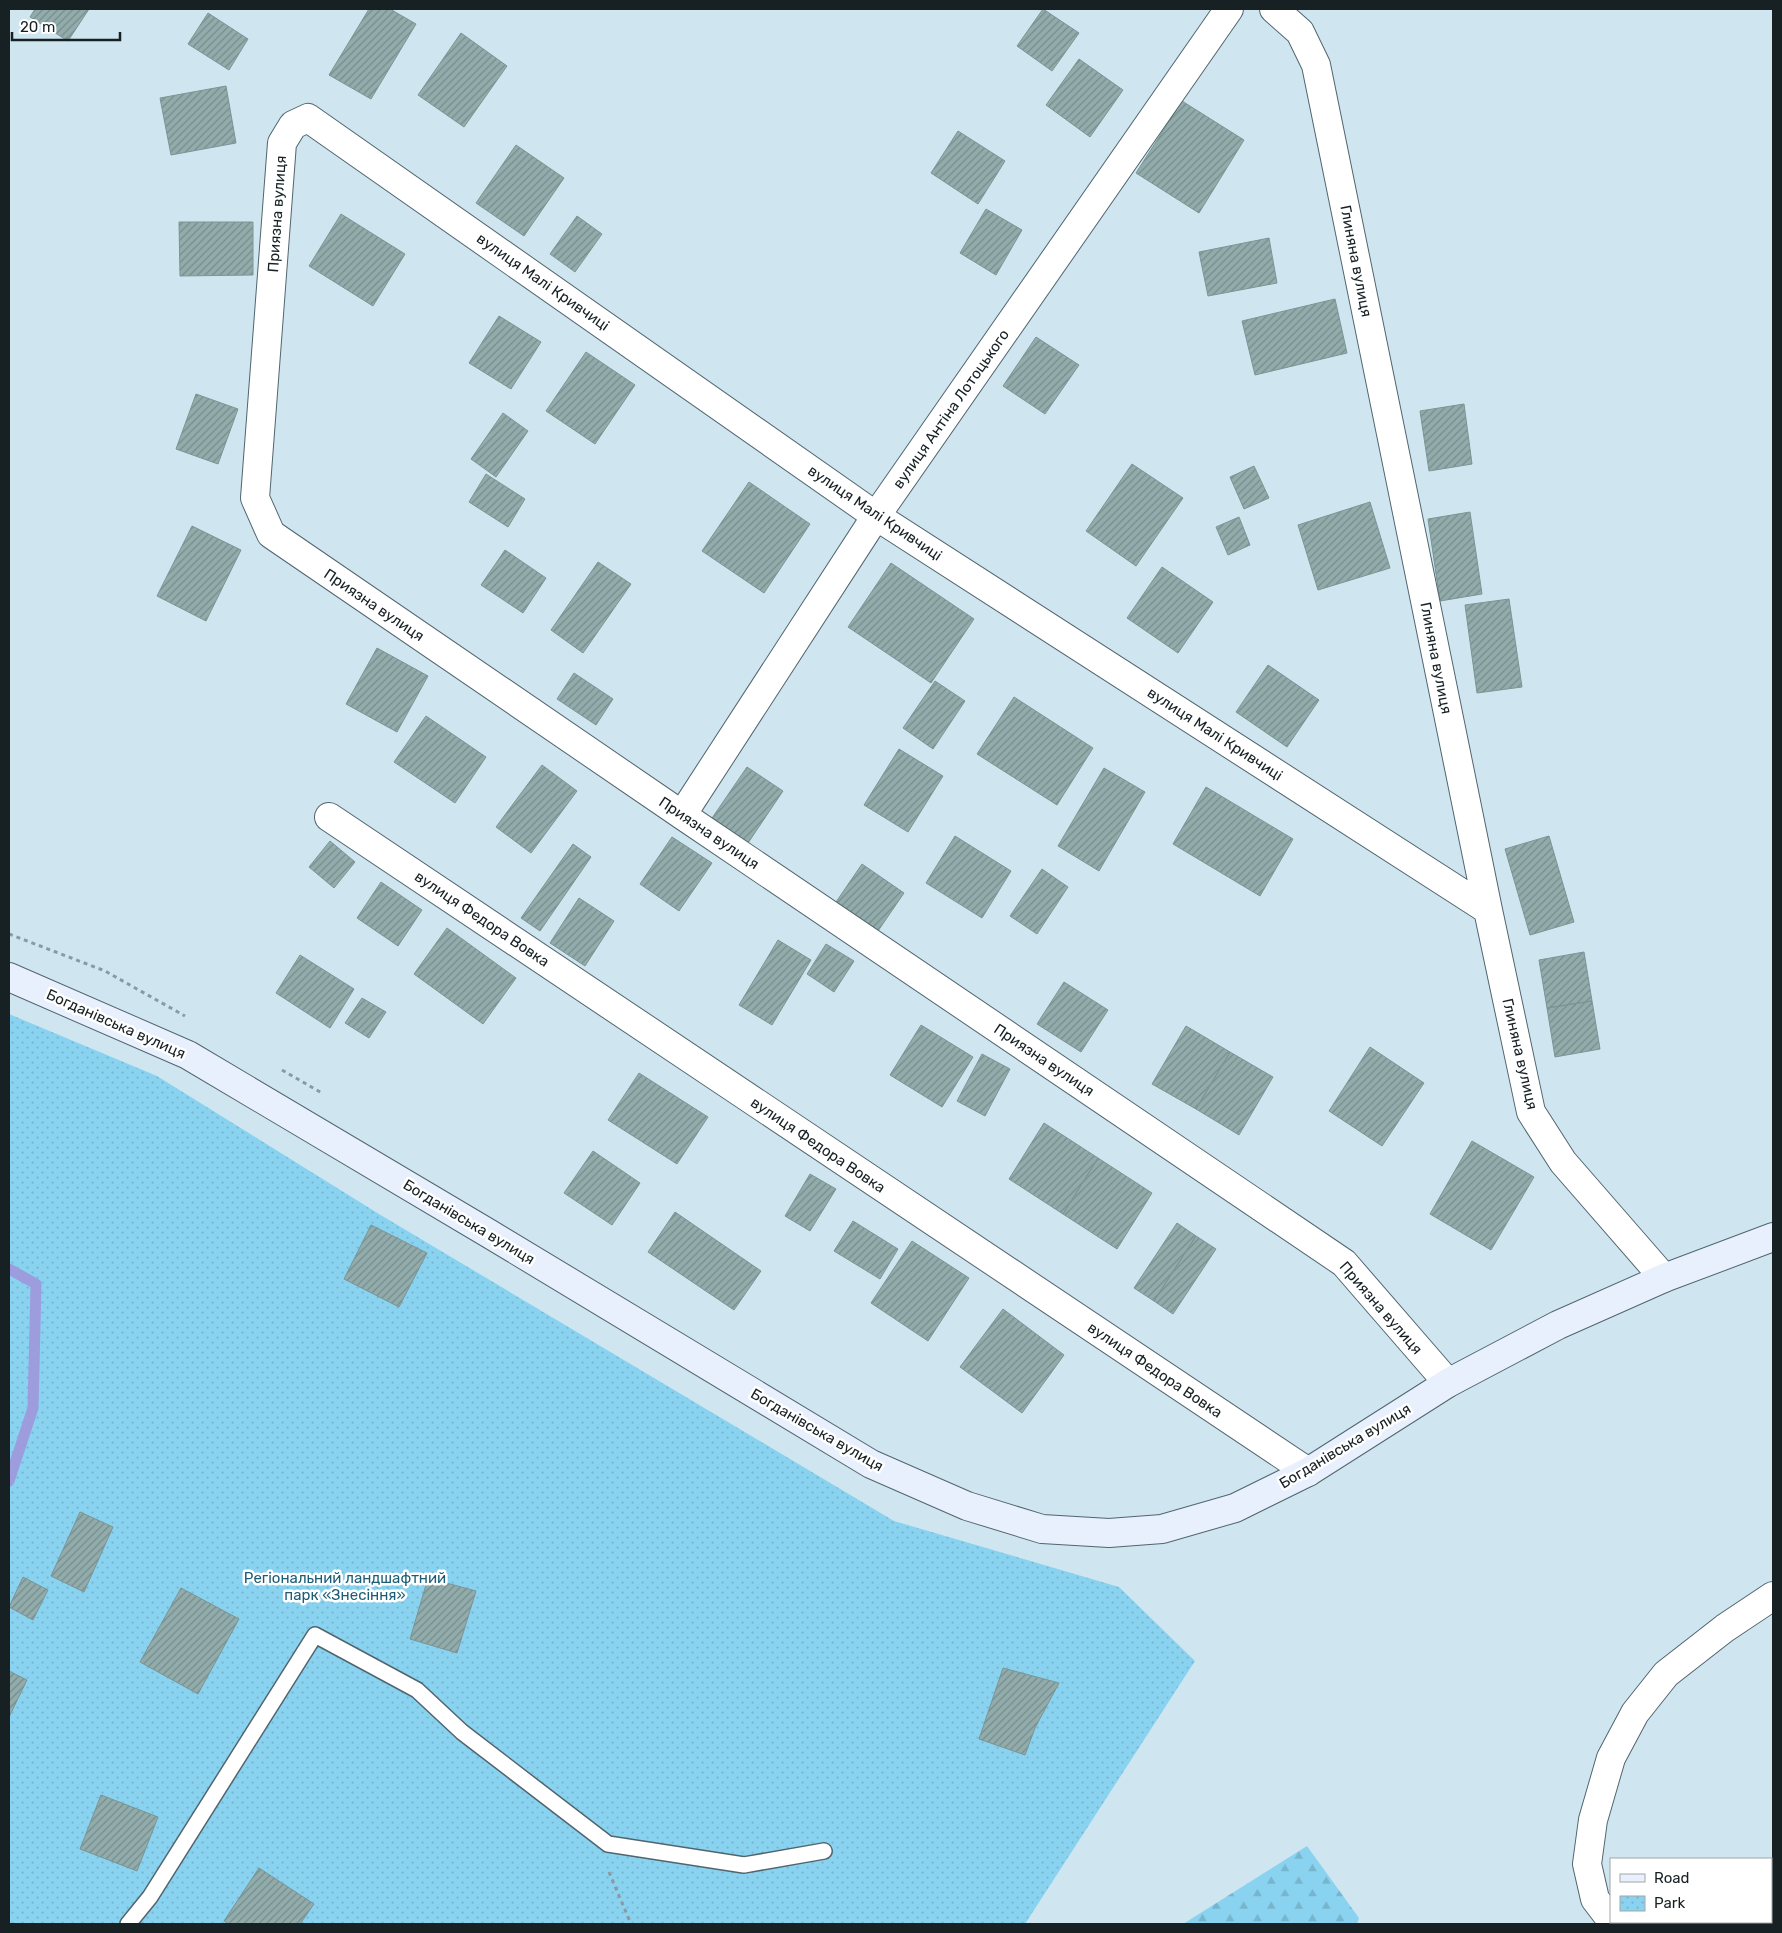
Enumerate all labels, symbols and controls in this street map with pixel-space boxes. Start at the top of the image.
scale bar [12,10,120,42]
text: 20 m [20,18,55,36]
street label: Приязна вулиця [264,155,290,273]
street label: Глиняна вулиця [1336,203,1376,319]
street label: вулиця Малі Кривчиці [473,229,613,335]
street label: вулиця Антіна Лотоцького [889,326,1013,492]
street label: вулиця Малі Кривчиці [805,461,945,565]
street label: Приязна вулиця [320,565,428,645]
street label: Глиняна вулиця [1416,600,1456,716]
street label: вулиця Малі Кривчиці [1144,684,1286,784]
street label: Приязна вулиця [655,793,763,873]
street label: вулиця Федора Вовка [411,867,553,971]
street label: Богданівська вулиця [44,985,188,1063]
street label: Глиняна вулиця [1498,997,1542,1111]
street label: Приязна вулиця [990,1020,1098,1100]
street label: вулиця Федора Вовка [747,1093,889,1197]
street label: Богданівська вулиця [400,1176,538,1268]
street label: Приязна вулиця [1336,1258,1426,1358]
street label: вулиця Федора Вовка [1084,1318,1226,1422]
street label: Богданівська вулиця [747,1385,887,1475]
street label: Богданівська вулиця [1276,1400,1414,1492]
park label: Регіональний ландшафтний парк «Знесіння» [244,1569,446,1604]
legend [1610,1858,1772,1923]
text: Road [1654,1869,1690,1887]
text: Park [1654,1894,1685,1912]

